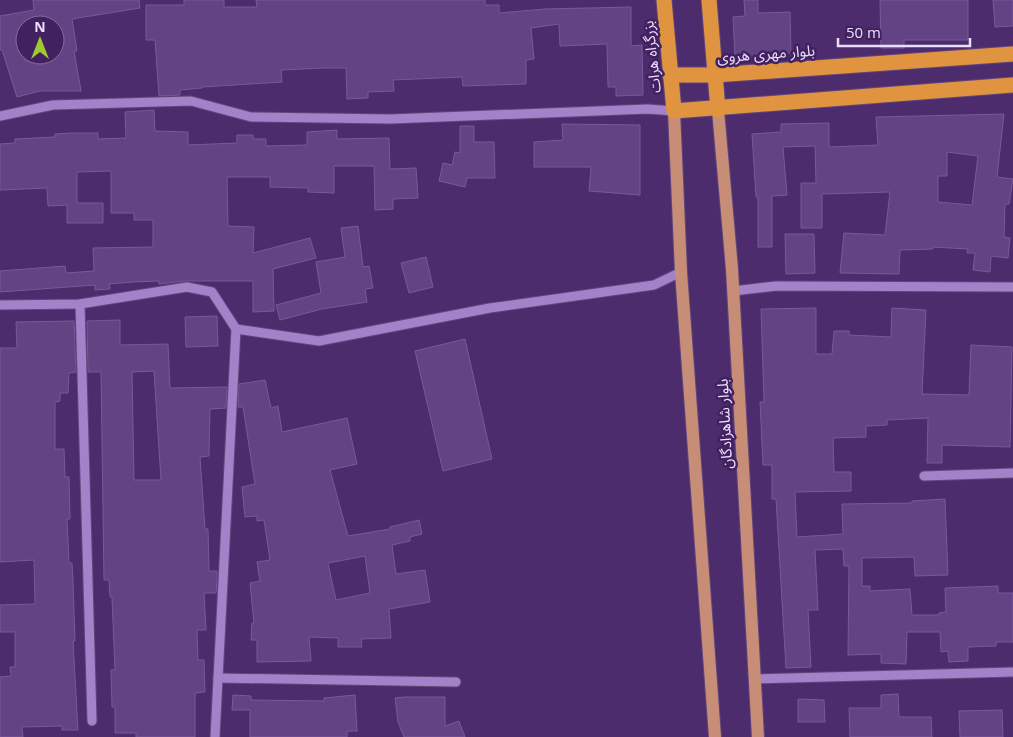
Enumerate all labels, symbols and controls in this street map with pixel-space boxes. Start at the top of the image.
north arrow [15,15,65,65]
scale bar [838,15,970,47]
text: N [34,17,46,36]
street label: بزرگراه هرات [637,20,665,94]
text: 50 m [846,22,881,42]
street label: بلوار مهری هروی [716,40,816,66]
street label: بلوار شاهزادگان [712,378,736,470]

